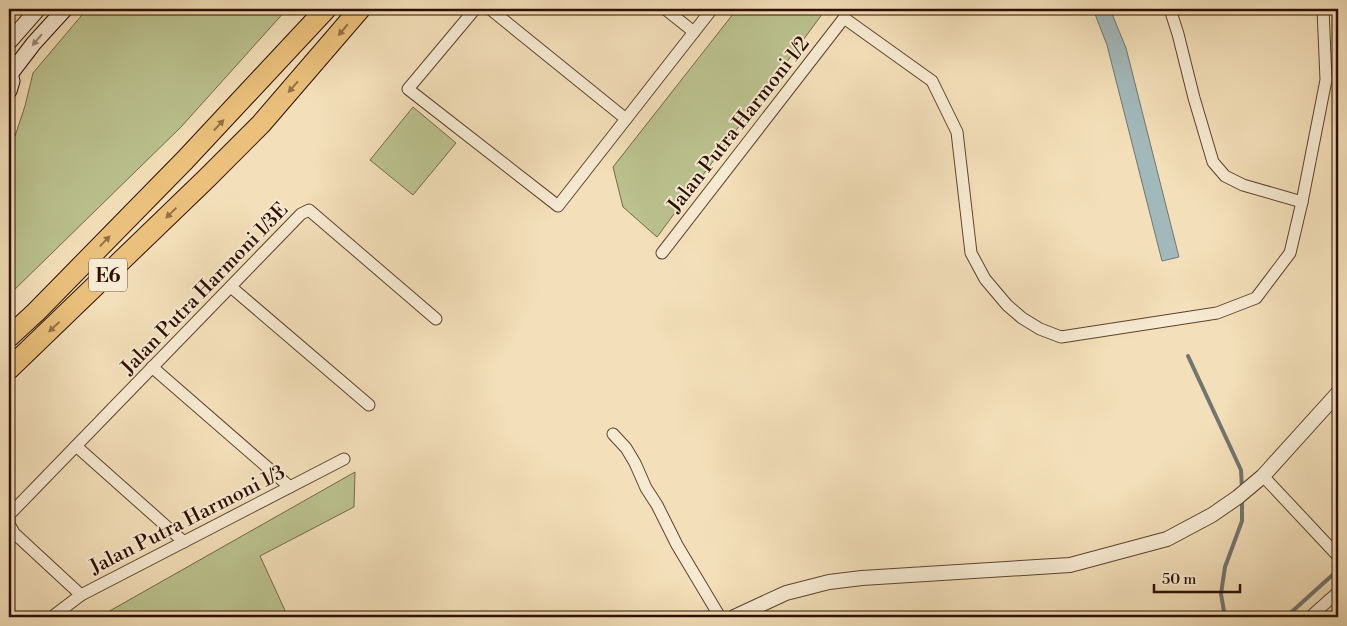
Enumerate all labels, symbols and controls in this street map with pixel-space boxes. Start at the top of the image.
one-way arrow [337,23,348,36]
street label: Jalan Putra Harmoni 1/2 [662,32,816,219]
one-way arrow [31,34,42,47]
one-way arrow [287,81,298,94]
one-way arrow [212,119,224,131]
street label: Jalan Putra Harmoni 1/3E [116,198,294,381]
one-way arrow [165,207,177,219]
one-way arrow [99,235,111,247]
road number: E6 [89,258,127,292]
one-way arrow [49,321,61,333]
street label: Jalan Putra Harmoni 1/3 [85,460,290,581]
scale bar [1154,561,1241,593]
text: 50 m [1162,570,1196,589]

